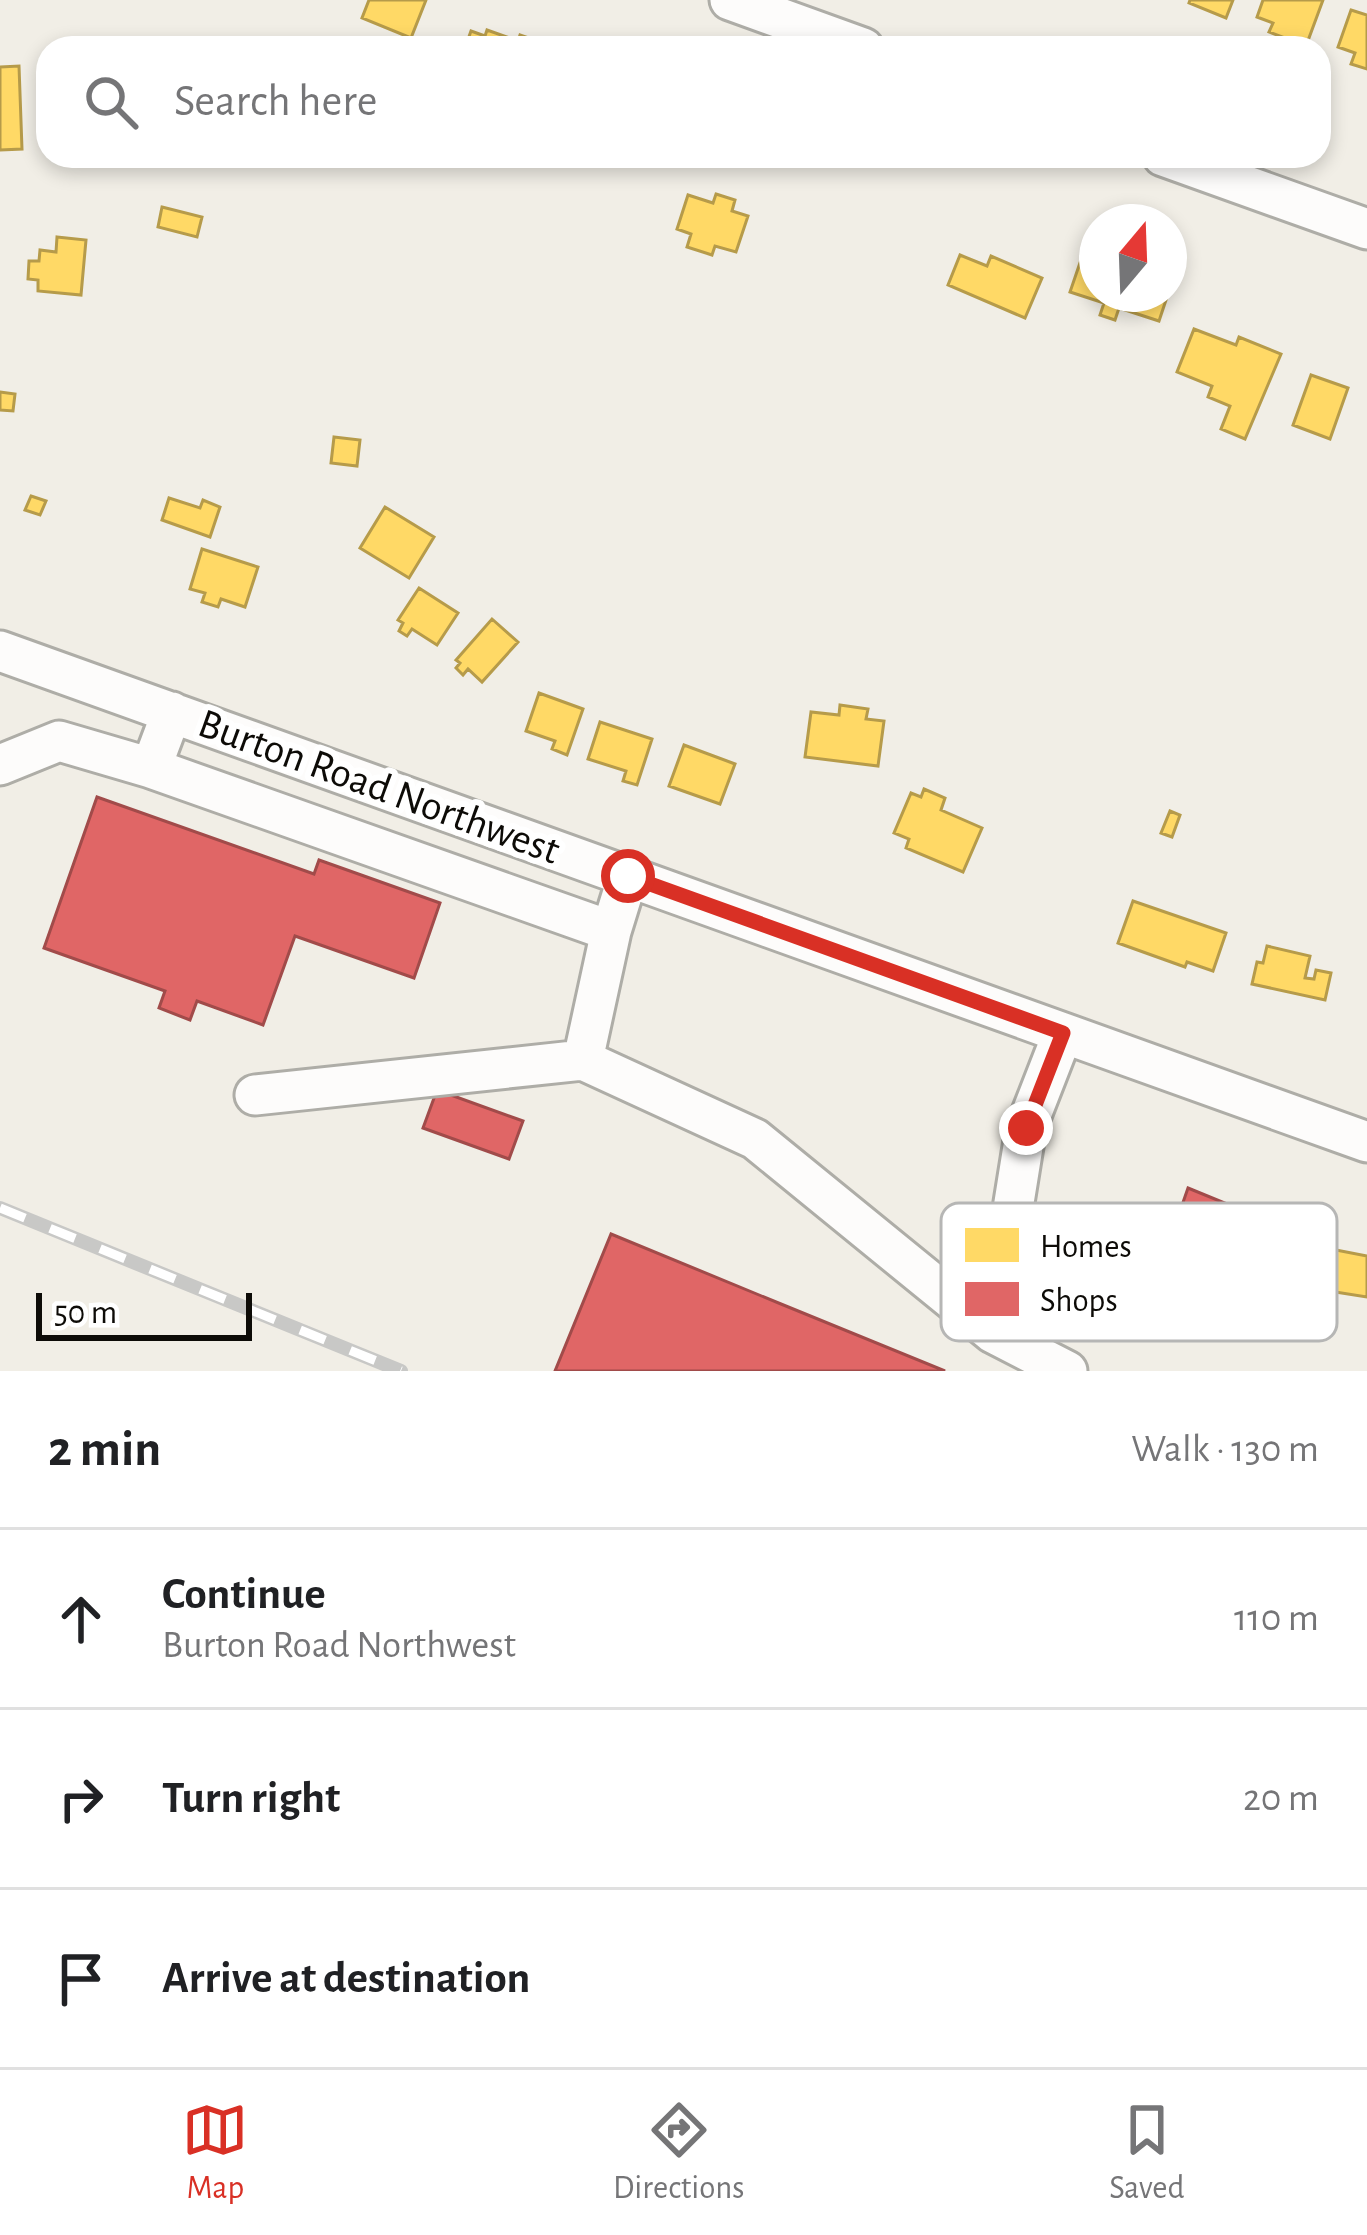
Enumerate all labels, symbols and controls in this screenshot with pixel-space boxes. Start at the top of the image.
search box [36,36,1331,168]
icon: search [78,69,144,135]
text: Search here [174,79,377,124]
north arrow [1079,204,1187,312]
street label: Burton Road Northwest [193,702,565,872]
route start [601,849,655,903]
route end [999,1101,1053,1155]
legend [941,1203,1337,1341]
text: Homes [1040,1231,1132,1264]
text: Shops [1040,1285,1118,1318]
scale bar [36,1287,252,1340]
text: 50 m [54,1297,117,1330]
text: 2 min [48,1424,161,1475]
text: Walk · 130 m [1131,1430,1319,1469]
text: Continue [162,1572,326,1617]
icon: ahead [48,1586,114,1652]
text: 110 m [1234,1599,1319,1638]
text: Burton Road Northwest [162,1626,516,1665]
icon: right [48,1766,114,1832]
text: Turn right [162,1776,340,1821]
text: 20 m [1243,1779,1319,1818]
icon: arrive [48,1946,114,2012]
text: Arrive at destination [162,1956,530,2001]
tab: Map [182,2097,248,2209]
tab: Directions [613,2097,744,2209]
tab: Saved [1109,2097,1185,2209]

